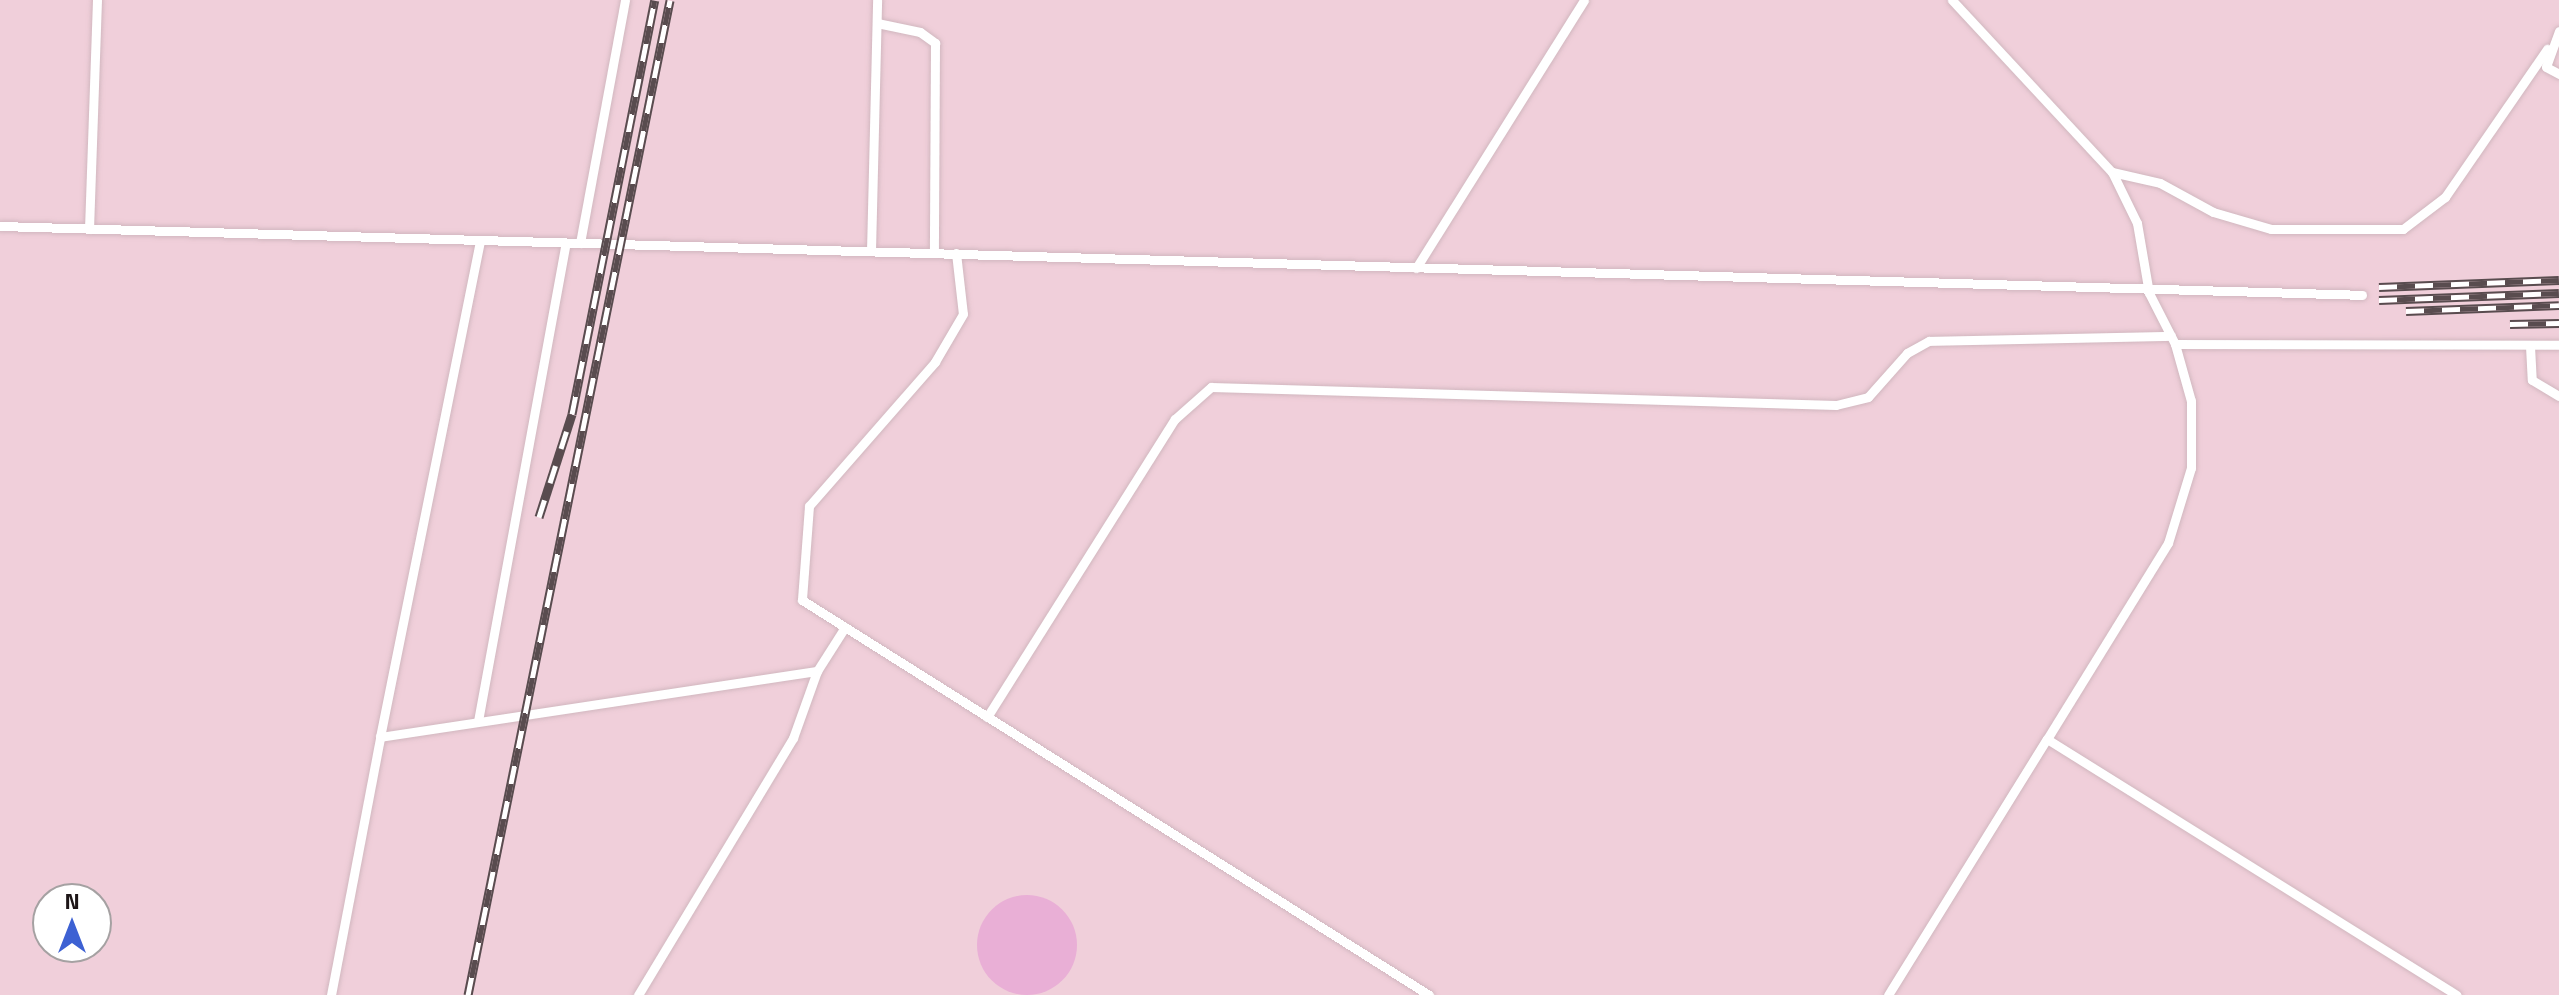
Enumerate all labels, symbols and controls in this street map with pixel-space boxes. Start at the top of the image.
north arrow [32,883,112,963]
text: N [64,884,80,918]

